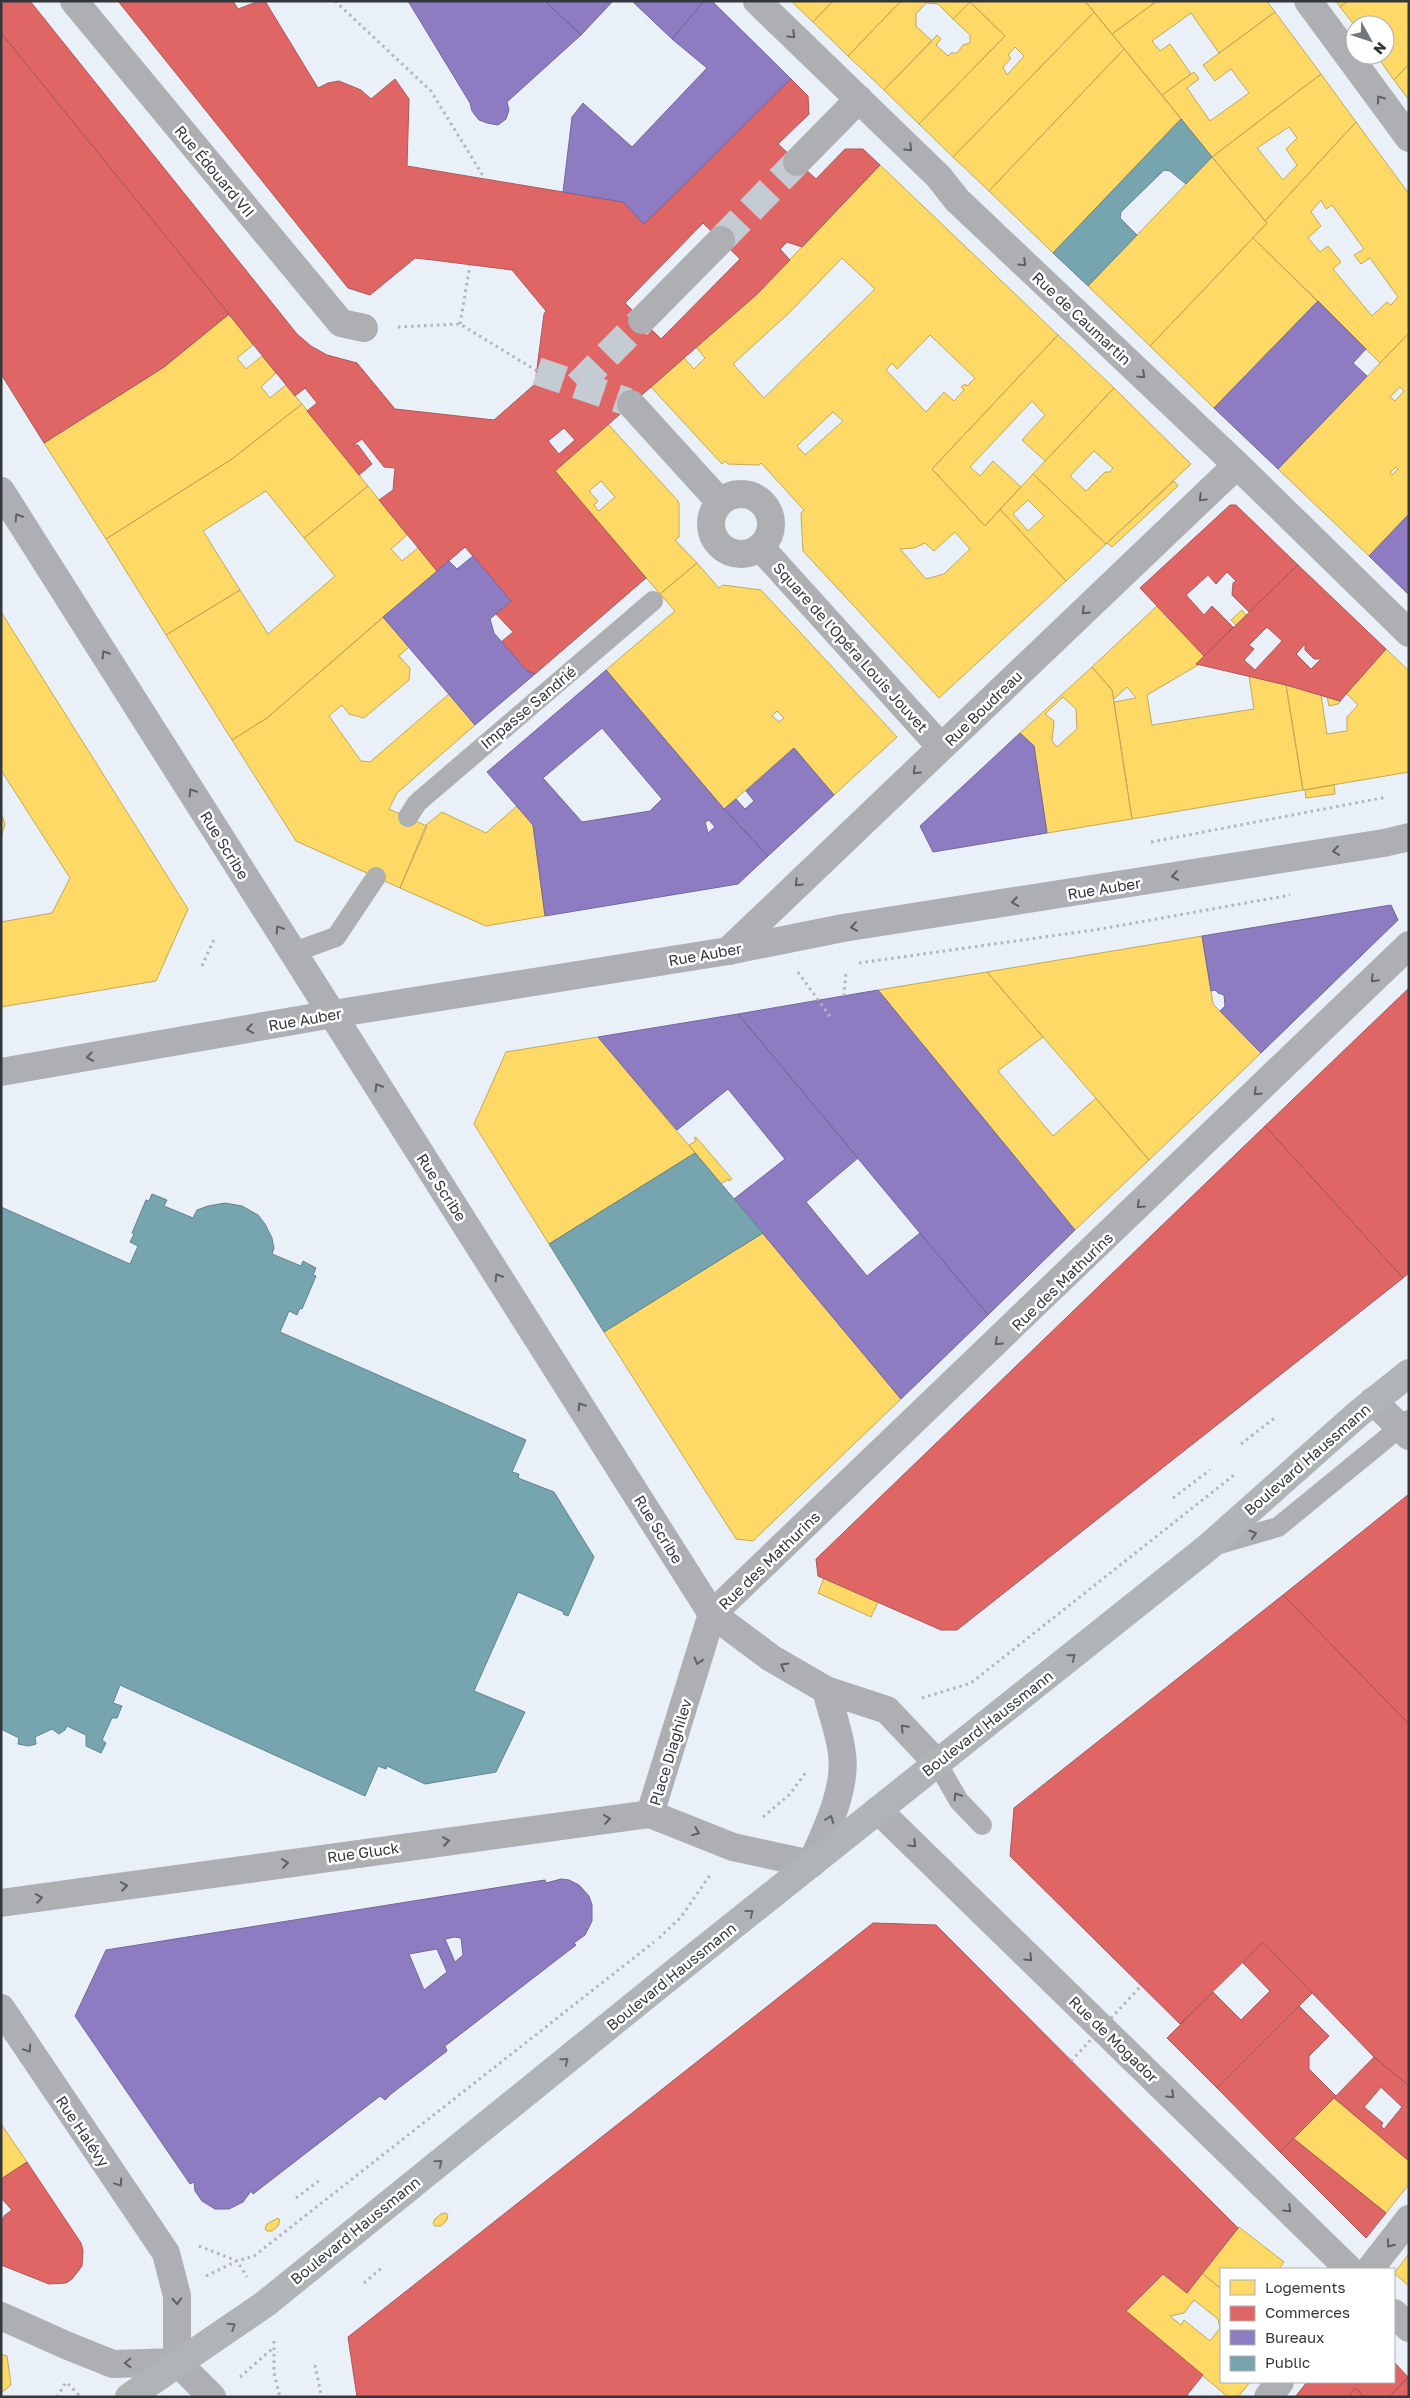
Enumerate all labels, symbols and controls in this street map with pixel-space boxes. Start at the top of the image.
north arrow [1345,15,1395,65]
one-way arrow [787,29,796,38]
text: N [1370,39,1390,58]
one-way arrow [1377,95,1386,105]
street label: Rue Édouard VII [171,121,259,221]
one-way arrow [904,142,913,151]
one-way arrow [1018,257,1027,266]
street label: Rue de Caumartin [1029,268,1135,368]
one-way arrow [1136,369,1145,378]
one-way arrow [1199,492,1208,501]
one-way arrow [14,514,24,523]
street label: Square de l'Opéra Louis Jouvet [770,558,932,736]
one-way arrow [1081,605,1090,614]
one-way arrow [101,651,111,660]
street label: Impasse Sandrié [477,662,580,752]
street label: Rue Boudreau [941,667,1025,749]
one-way arrow [913,765,922,774]
one-way arrow [188,788,198,797]
street label: Rue Scribe [197,808,253,883]
one-way arrow [1332,845,1340,856]
one-way arrow [1171,871,1180,881]
street label: Rue Auber [1066,873,1142,903]
one-way arrow [795,877,804,886]
one-way arrow [1011,896,1019,906]
one-way arrow [850,921,859,931]
one-way arrow [276,925,285,935]
street label: Rue Auber [667,939,743,969]
one-way arrow [1371,974,1380,983]
street label: Rue Auber [267,1004,343,1034]
one-way arrow [246,1023,255,1033]
one-way arrow [86,1051,95,1061]
one-way arrow [374,1083,384,1092]
one-way arrow [1254,1086,1263,1095]
street label: Rue Scribe [413,1150,471,1224]
one-way arrow [1137,1199,1146,1208]
street label: Rue des Mathurins [1008,1228,1116,1334]
one-way arrow [495,1274,505,1283]
one-way arrow [994,1336,1003,1345]
street label: Boulevard Haussmann [1240,1399,1374,1519]
one-way arrow [578,1403,587,1412]
street label: Rue Scribe [631,1492,687,1567]
street label: Rue des Mathurins [715,1507,823,1613]
one-way arrow [1249,1529,1257,1539]
one-way arrow [1066,1653,1075,1662]
one-way arrow [694,1656,704,1664]
one-way arrow [780,1662,789,1672]
street label: Boulevard Haussmann [918,1666,1056,1780]
street label: Place Diaghilev [645,1696,695,1808]
one-way arrow [901,1724,910,1733]
one-way arrow [953,1792,963,1801]
one-way arrow [603,1815,611,1825]
one-way arrow [824,1816,834,1824]
one-way arrow [691,1826,700,1836]
one-way arrow [442,1836,450,1846]
street label: Rue Gluck [326,1838,401,1866]
one-way arrow [907,1838,916,1847]
one-way arrow [281,1859,289,1869]
one-way arrow [120,1881,128,1892]
one-way arrow [35,1893,43,1904]
one-way arrow [744,1910,753,1918]
street label: Boulevard Haussmann [603,1918,739,2034]
one-way arrow [1024,1952,1033,1961]
street label: Rue de Mogador [1066,1992,1162,2086]
one-way arrow [22,2043,31,2052]
one-way arrow [559,2058,568,2066]
one-way arrow [1165,2089,1174,2098]
street label: Rue Halévy [53,2092,114,2170]
one-way arrow [433,2160,442,2168]
street label: Boulevard Haussmann [287,2172,423,2288]
one-way arrow [113,2178,122,2187]
one-way arrow [1282,2203,1291,2212]
one-way arrow [1387,2238,1395,2247]
legend [1220,2268,1395,2383]
text: Logements [1265,2278,1345,2296]
one-way arrow [171,2297,182,2305]
text: Commerces [1265,2303,1350,2321]
one-way arrow [226,2323,236,2332]
text: Bureaux [1265,2328,1324,2346]
text: Public [1265,2353,1310,2371]
one-way arrow [124,2358,132,2368]

